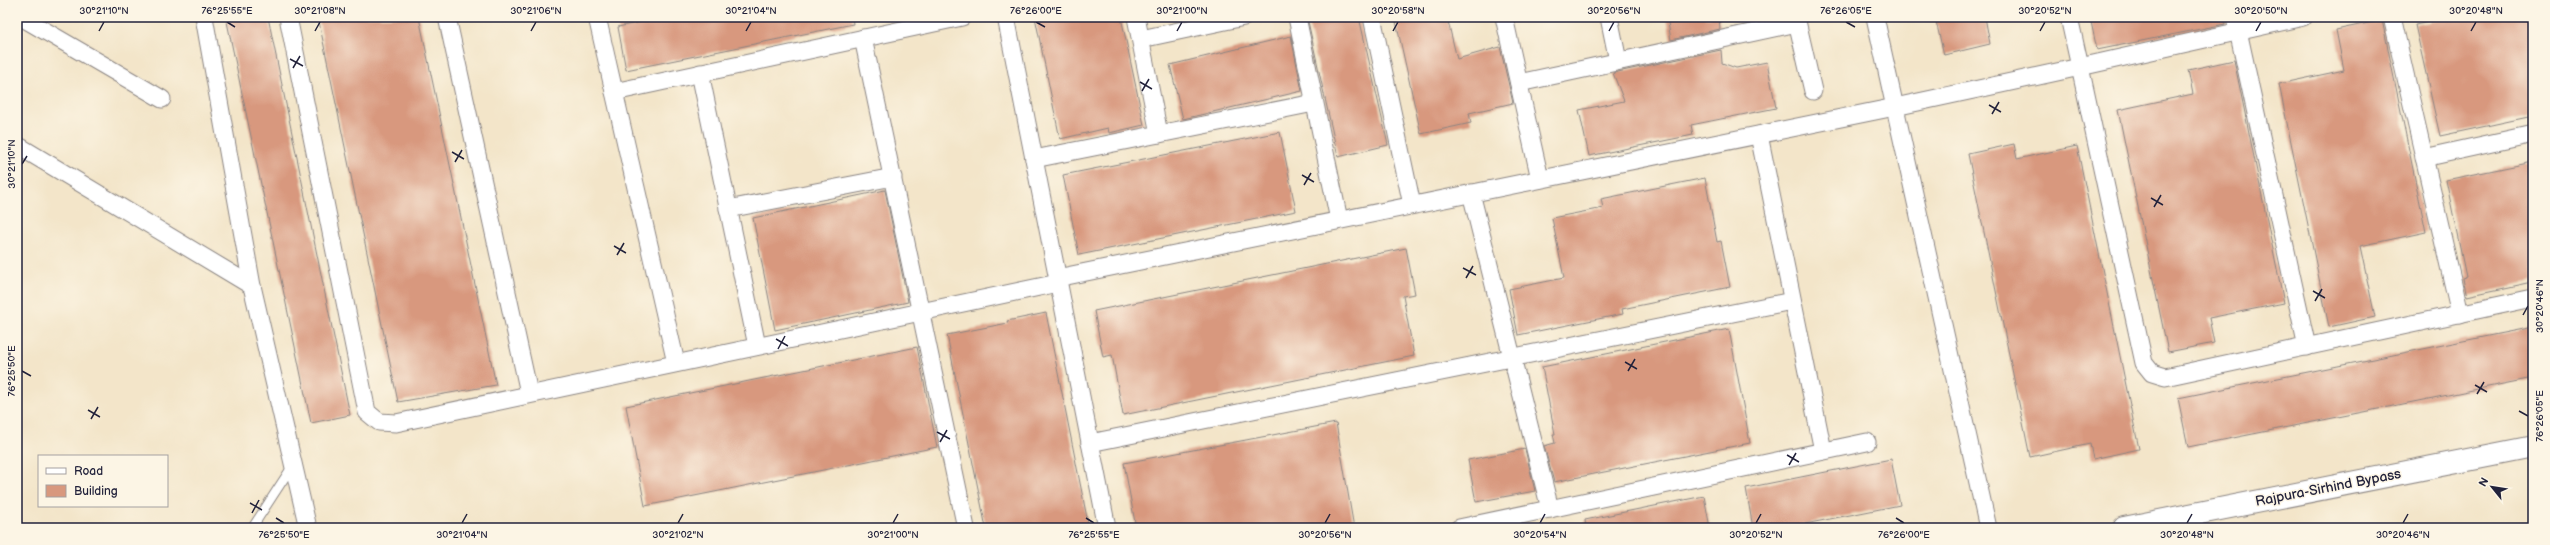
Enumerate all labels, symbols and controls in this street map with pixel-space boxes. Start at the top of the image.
text: 30°21'10"N [79,5,129,17]
text: 76°25'55"E [201,5,253,17]
text: 30°21'08"N [294,5,346,17]
text: 30°21'06"N [510,5,562,17]
text: 30°21'04"N [725,5,777,17]
text: 76°26'00"E [1010,5,1062,17]
text: 30°21'00"N [1156,5,1208,17]
text: 30°20'58"N [1371,5,1425,17]
text: 30°20'56"N [1587,5,1641,17]
text: 76°26'05"E [1820,5,1872,17]
text: 30°20'52"N [2018,5,2072,17]
text: 30°20'50"N [2234,5,2288,17]
text: 30°20'48"N [2449,5,2503,17]
text: 30°21'10"N [6,139,18,189]
text: 30°20'46"N [2534,279,2546,333]
text: 76°25'50"E [6,345,18,397]
text: 76°26'05"E [2534,390,2546,442]
legend [38,455,168,507]
text: Road [74,464,103,479]
street label: Rajpura-Sirhind Bypass [2254,465,2402,510]
north arrow [2472,467,2512,507]
text: N [2476,475,2491,489]
text: Building [74,484,118,499]
text: 76°25'50"E [258,529,310,541]
text: 30°21'04"N [436,529,488,541]
text: 30°21'02"N [652,529,704,541]
text: 30°21'00"N [867,529,919,541]
text: 76°25'55"E [1068,529,1120,541]
text: 30°20'56"N [1298,529,1352,541]
text: 30°20'54"N [1513,529,1567,541]
text: 30°20'52"N [1729,529,1783,541]
text: 76°26'00"E [1878,529,1930,541]
text: 30°20'48"N [2160,529,2214,541]
text: 30°20'46"N [2376,529,2430,541]

